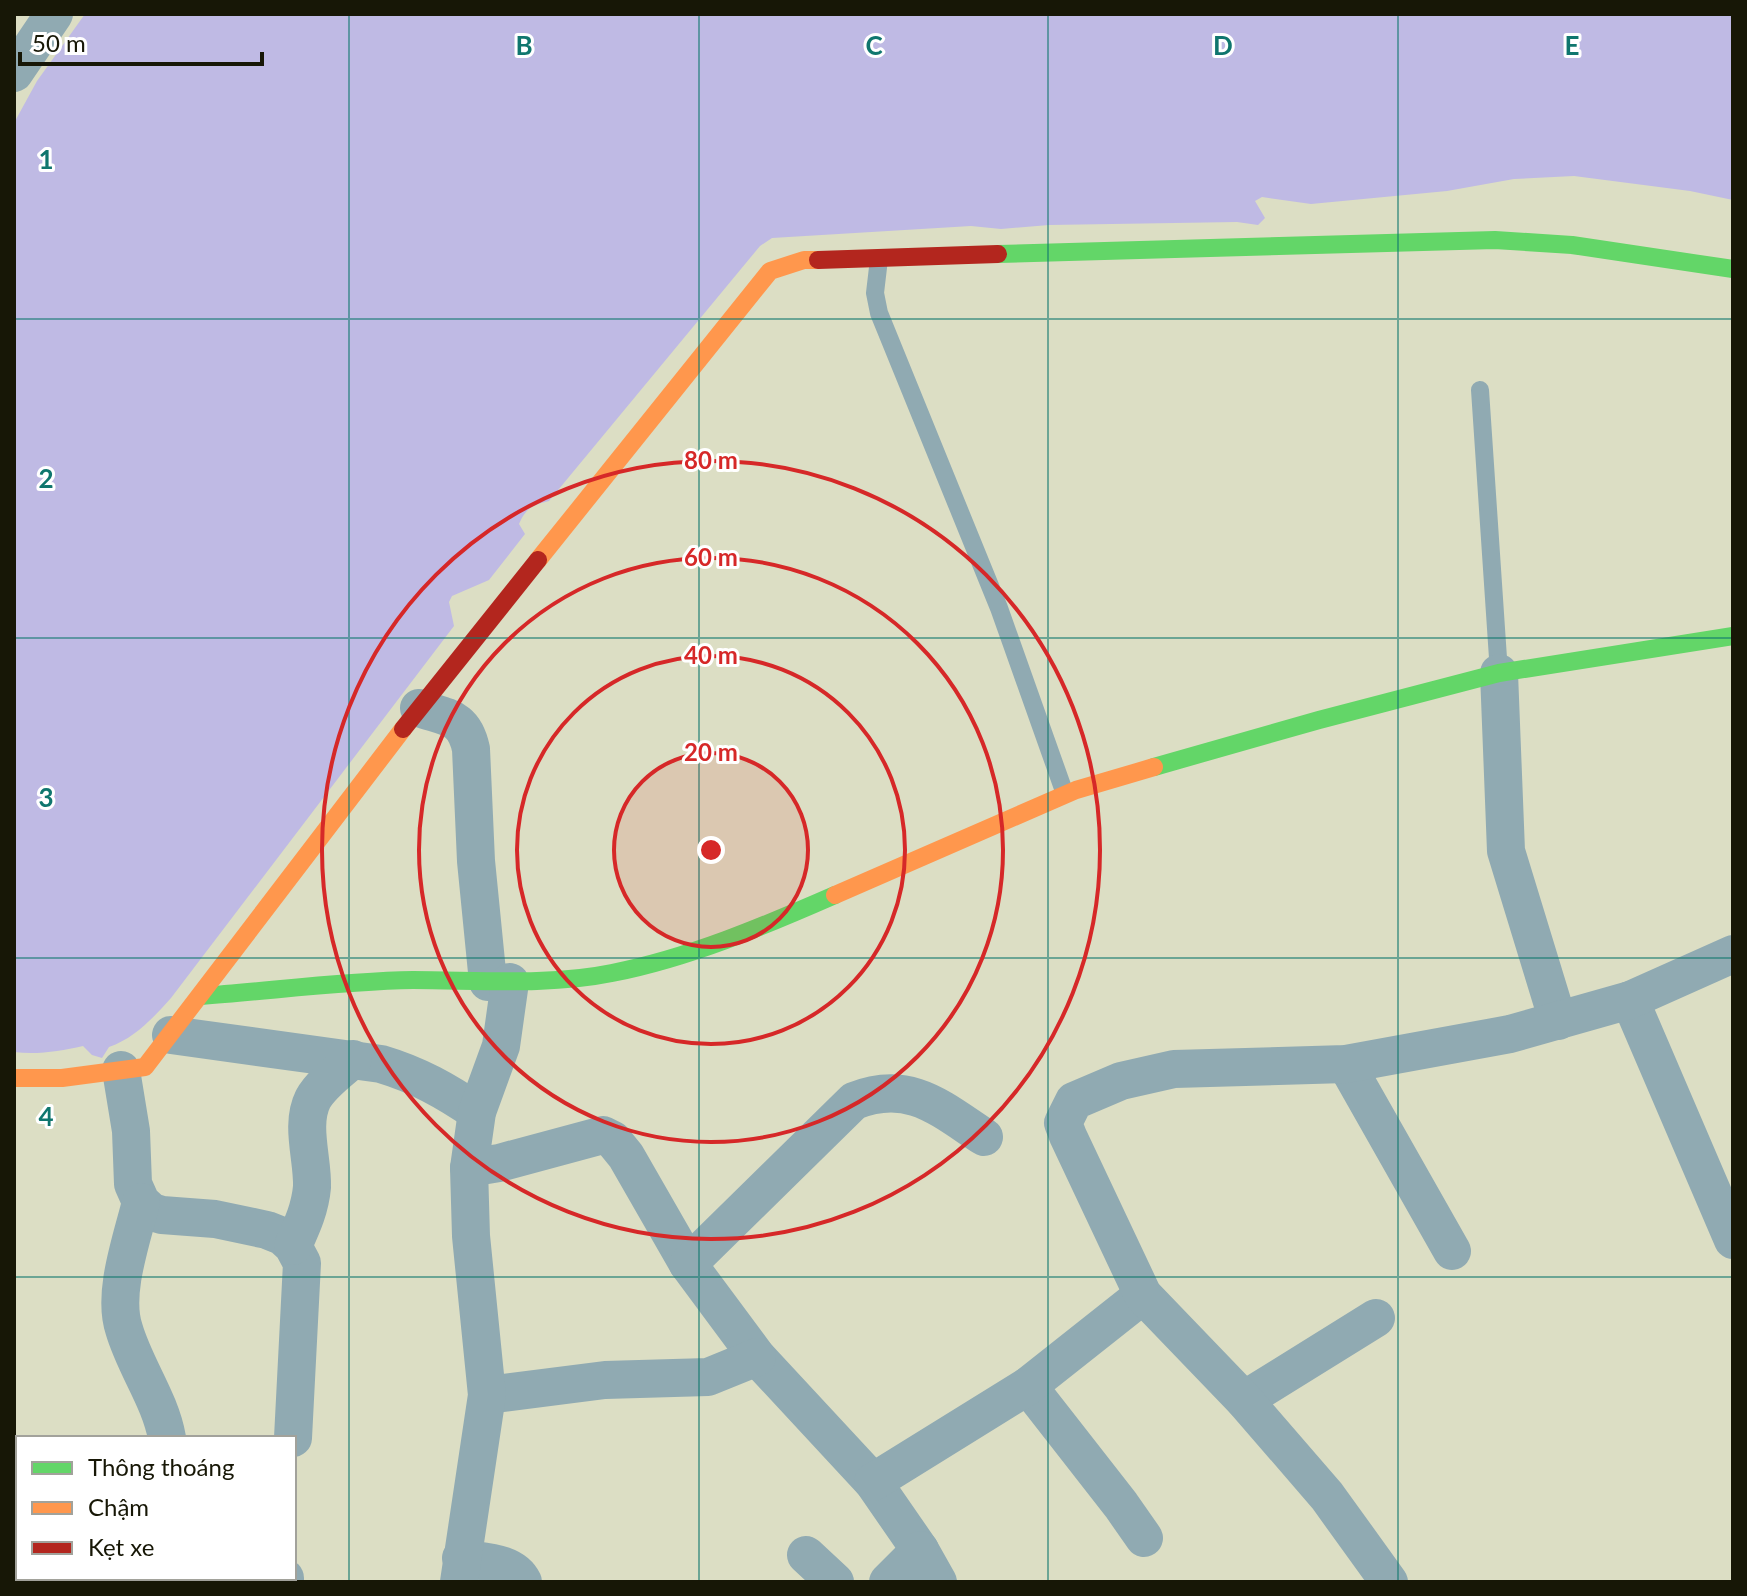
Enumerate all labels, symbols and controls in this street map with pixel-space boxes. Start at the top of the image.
scale bar [20,16,262,66]
text: 50 m [32,28,86,57]
text: B [515,29,533,61]
text: C [865,29,883,61]
text: D [1213,29,1233,61]
text: E [1565,29,1579,61]
text: 1 [38,143,54,175]
text: 80 m [684,445,738,474]
text: 2 [38,462,54,494]
text: 60 m [684,542,738,571]
text: 40 m [684,640,738,669]
text: 20 m [684,737,738,766]
text: 3 [38,781,54,813]
centre of rings [697,836,725,864]
text: 4 [38,1100,54,1132]
legend [16,1436,296,1580]
text: Thông thoáng [88,1452,234,1481]
text: Chậm [88,1492,149,1521]
text: Kẹt xe [88,1532,154,1561]

